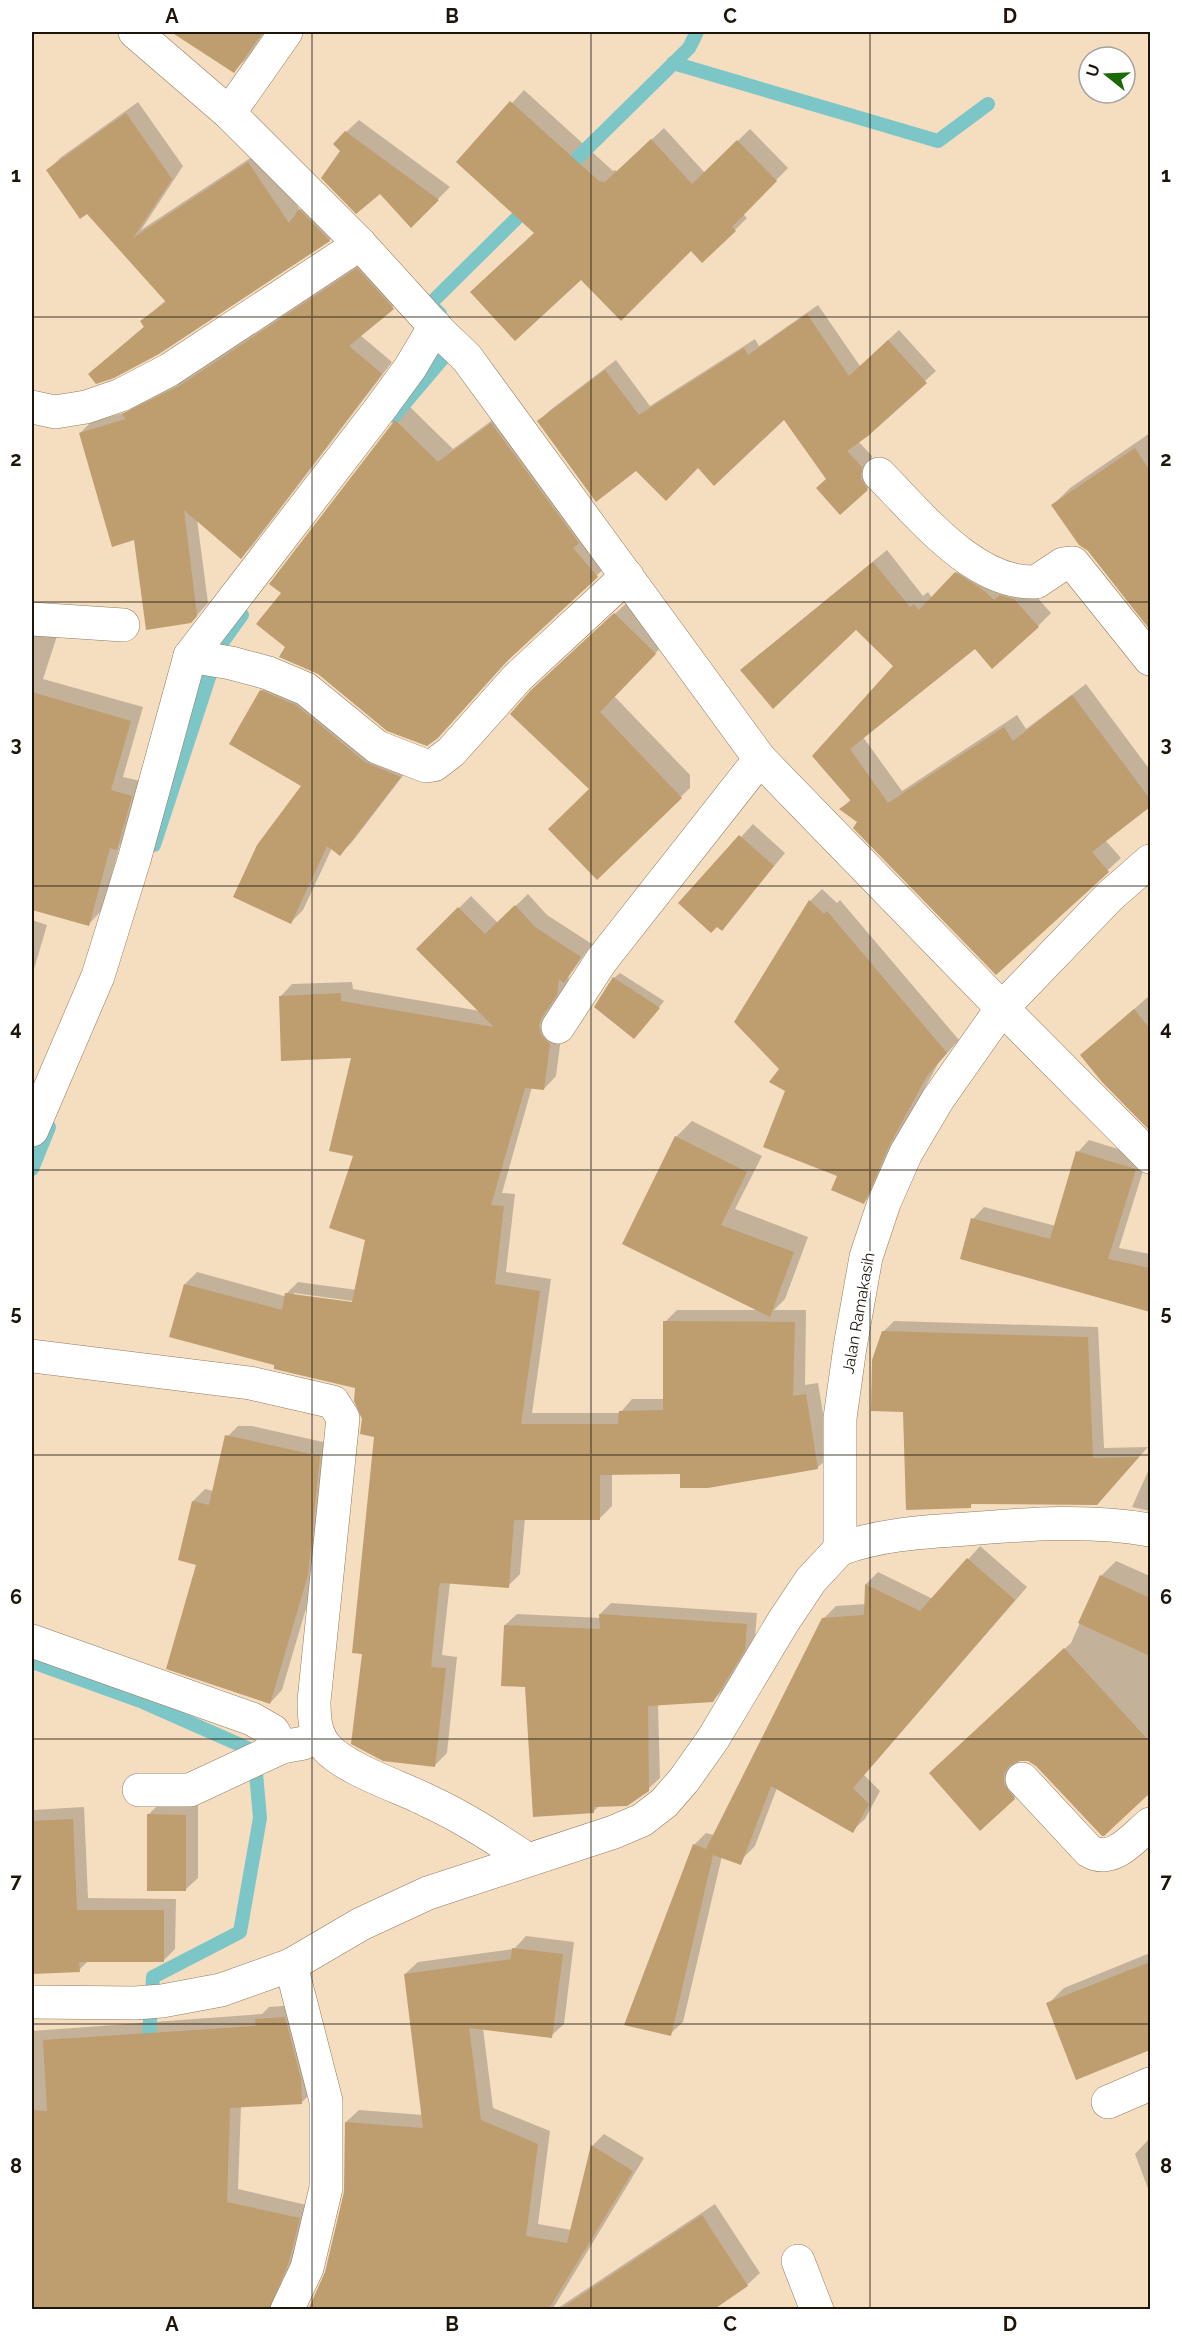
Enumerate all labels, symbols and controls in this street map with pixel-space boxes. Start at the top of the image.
text: A [165,4,179,28]
text: B [445,4,459,28]
text: C [723,4,737,28]
text: D [1003,4,1017,28]
north arrow [1077,45,1137,105]
text: U [1082,62,1104,79]
text: 1 [11,163,21,187]
text: 1 [1161,163,1171,187]
text: 2 [10,447,22,471]
text: 2 [1160,447,1172,471]
text: 3 [10,732,22,756]
text: 3 [1160,732,1172,756]
text: 4 [10,1016,22,1040]
text: 4 [1160,1016,1172,1040]
street label: Jalan Ramakasih [838,1251,879,1375]
text: 5 [10,1301,22,1325]
text: 5 [1160,1301,1172,1325]
text: 6 [10,1585,22,1609]
text: 6 [1160,1585,1172,1609]
text: 7 [10,1869,22,1893]
text: 7 [1160,1869,1172,1893]
text: 8 [10,2154,22,2178]
text: 8 [1160,2154,1172,2178]
text: A [165,2312,179,2336]
text: B [445,2312,459,2336]
text: C [723,2312,737,2336]
text: D [1003,2312,1017,2336]

